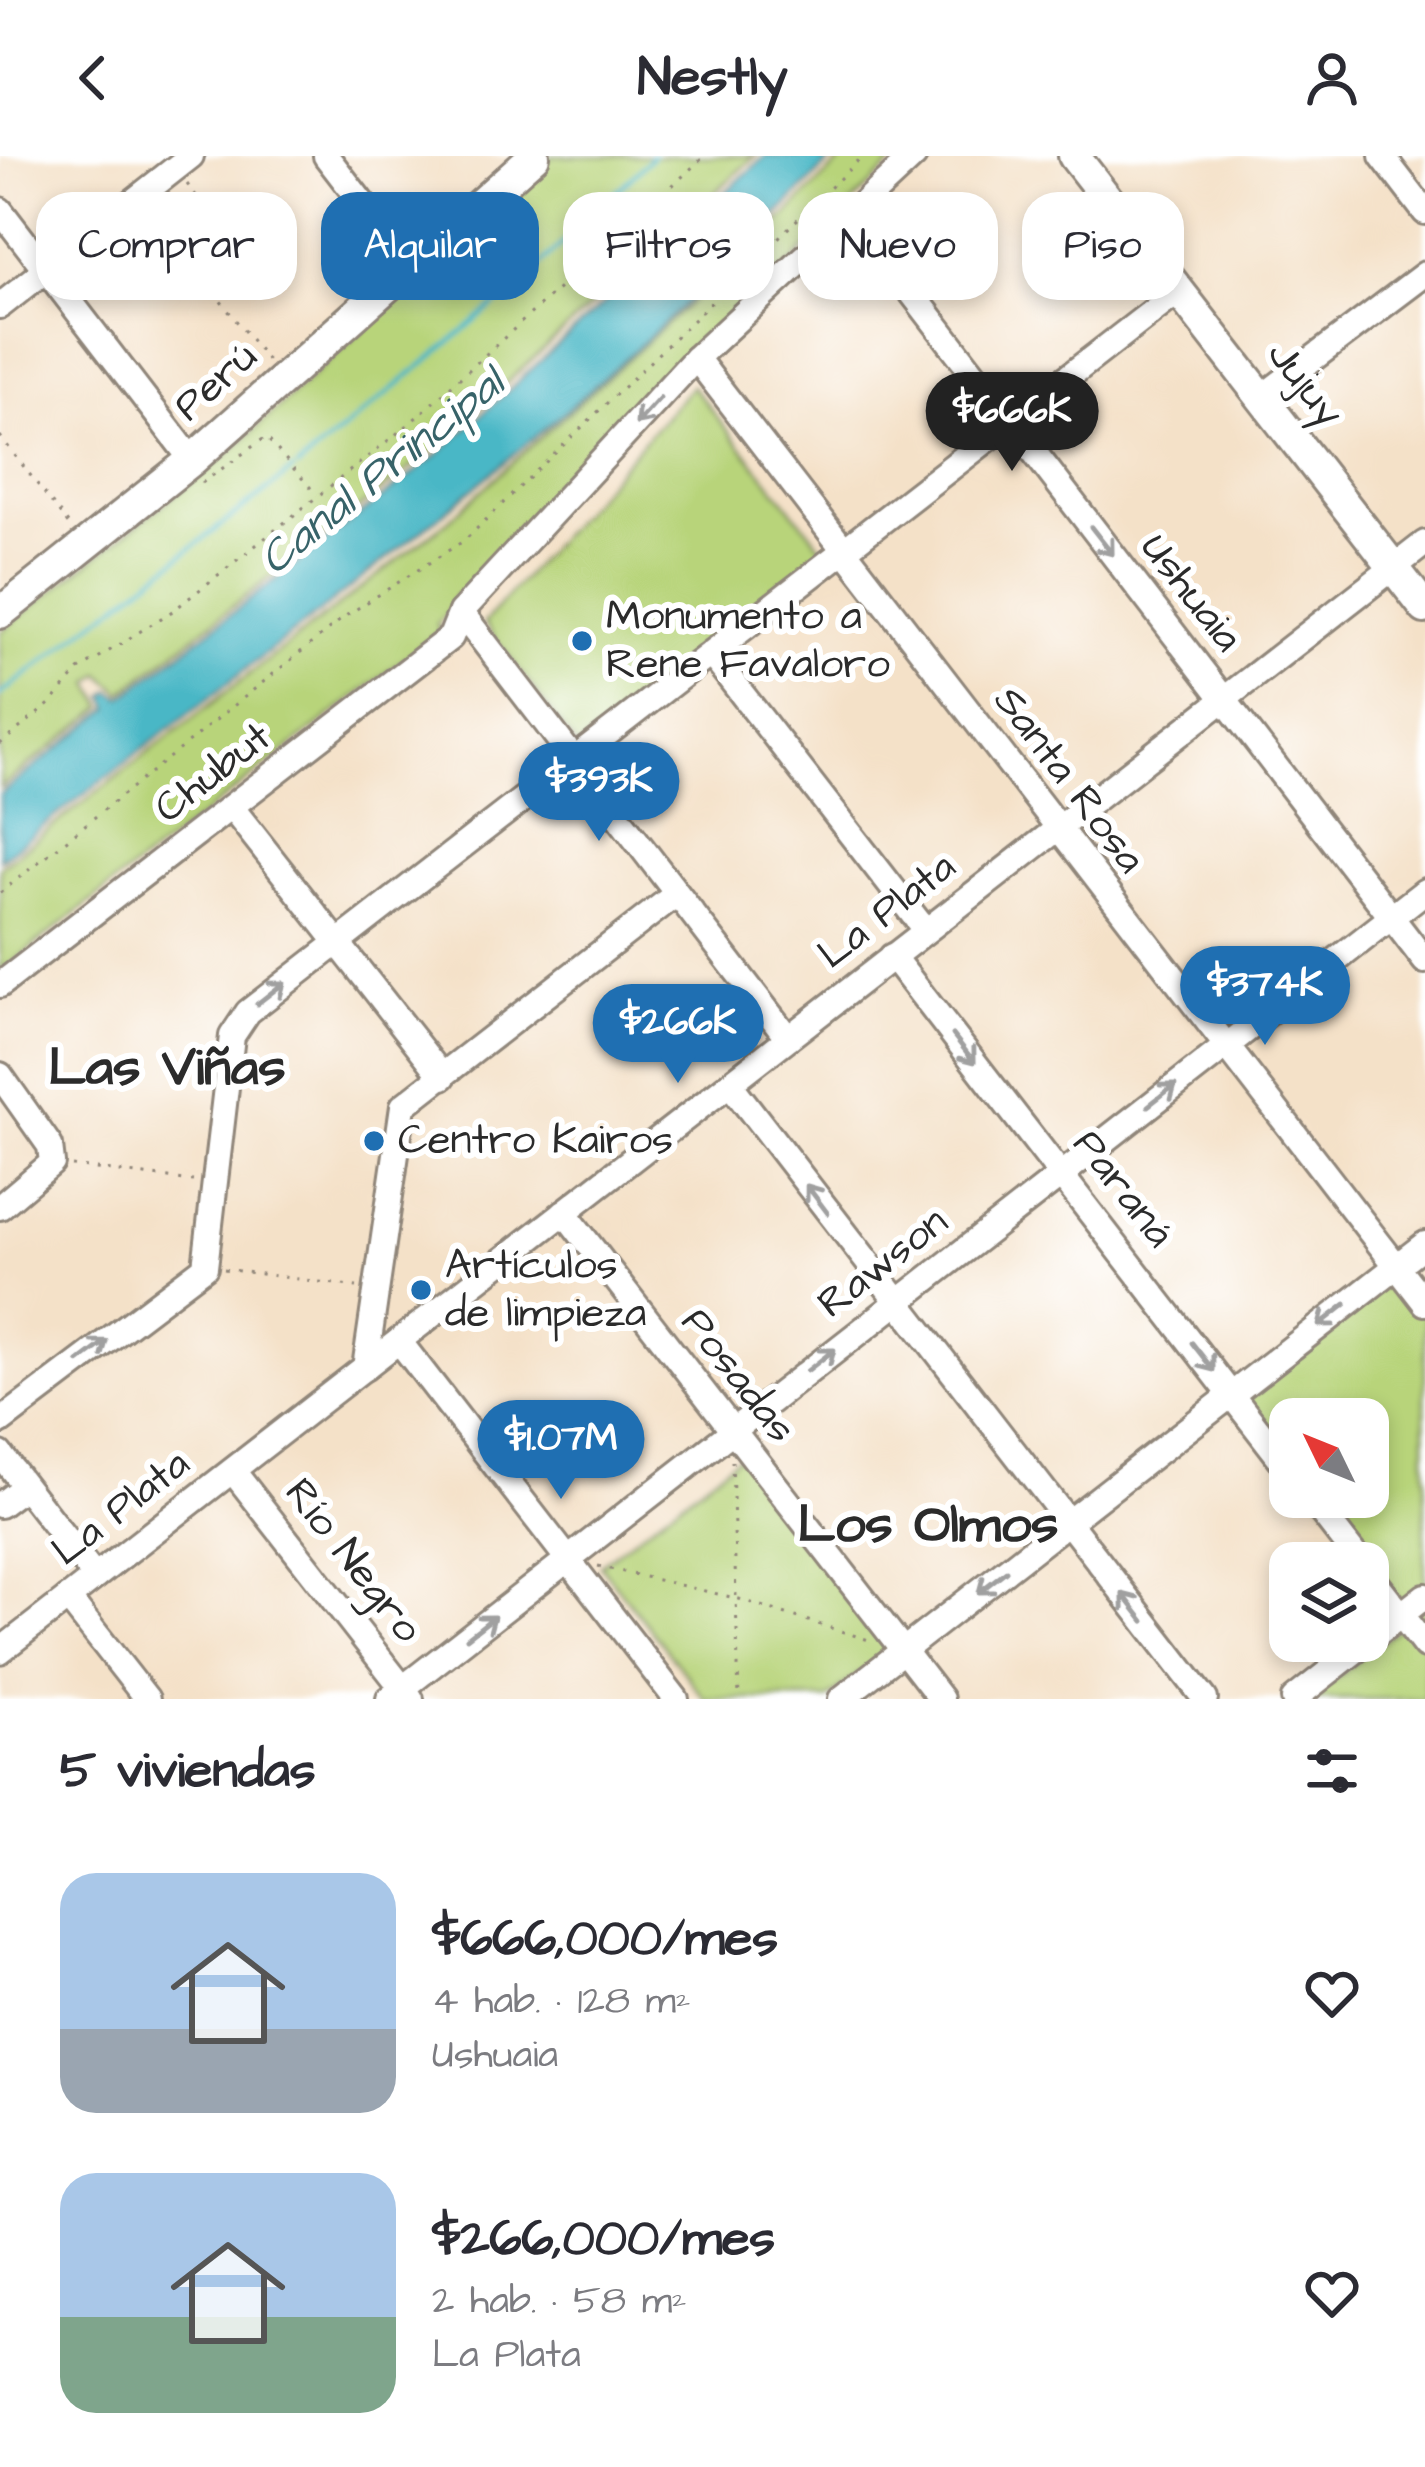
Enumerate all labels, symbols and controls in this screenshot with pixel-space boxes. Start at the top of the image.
text: Nestly [637,41,788,116]
icon: back [60,45,126,111]
icon: person [1299,45,1365,111]
chip: Comprar [36,192,297,300]
chip: Alquilar [321,192,539,300]
chip: Filtros [563,192,774,300]
chip: Nuevo [798,192,998,300]
chip: Piso [1022,192,1184,300]
street label: Perú [162,329,270,435]
street label: Jujuy [1252,329,1357,440]
water label: Canal Principal [247,351,521,590]
pin: $666K [928,372,1096,474]
text: $666K [953,384,1071,438]
one-way arrow [635,396,662,426]
street label: Ushuaia [1126,522,1256,664]
one-way arrow [1089,524,1114,557]
place label: Monumento a Rene Favaloro [606,588,890,694]
marker: Monumento a Rene Favaloro [569,628,595,654]
street label: Santa Rosa [979,674,1159,886]
street label: Chubut [142,709,284,837]
pin: $393K [515,742,683,844]
text: $393K [545,754,653,808]
street label: La Plata [806,839,968,983]
pin: $374K [1181,946,1349,1048]
text: $374K [1207,958,1323,1012]
one-way arrow [255,980,287,1007]
pin: $266K [594,984,762,1086]
text: $266K [620,996,736,1050]
district label: Las Viñas [48,1031,286,1106]
one-way arrow [950,1032,977,1064]
one-way arrow [1146,1082,1178,1109]
place label: Centro Kairos [398,1112,673,1170]
street label: Paraná [1059,1118,1187,1260]
marker: Centro Kairos [361,1128,387,1154]
one-way arrow [805,1183,830,1216]
street label: Rawson [806,1194,960,1332]
place label: Artículos de limpieza [445,1237,646,1343]
marker: Artículos de limpieza [408,1277,434,1303]
street label: Posadas [667,1296,809,1456]
one-way arrow [1317,1301,1349,1328]
one-way arrow [77,1338,109,1365]
one-way arrow [1189,1341,1215,1373]
one-way arrow [805,1348,837,1374]
north arrow [1269,1398,1389,1518]
map controls [1269,1398,1389,1662]
pin: $1.07M [463,1400,659,1502]
text: $1.07M [504,1412,618,1466]
street label: La Plata [40,1436,202,1580]
street label: Río Negro [270,1467,436,1655]
district label: Los Olmos [798,1488,1058,1563]
button: layers [1269,1542,1389,1662]
one-way arrow [977,1568,1009,1595]
one-way arrow [1120,1591,1147,1623]
one-way arrow [465,1614,497,1641]
text: 5 viviendas [60,1736,316,1807]
icon: filters [1299,1738,1365,1804]
text: $666,000/mes [432,1904,778,1975]
icon: home [156,1921,300,2065]
icon: heart [1299,1960,1365,2026]
text: 4 hab. · 128 m² [432,1975,691,2029]
text: Ushuaia [432,2029,558,2083]
text: $266,000/mes [432,2204,775,2275]
icon: home [156,2221,300,2365]
icon: heart [1299,2260,1365,2326]
text: 2 hab. · 58 m² [432,2275,687,2329]
text: La Plata [432,2329,581,2383]

